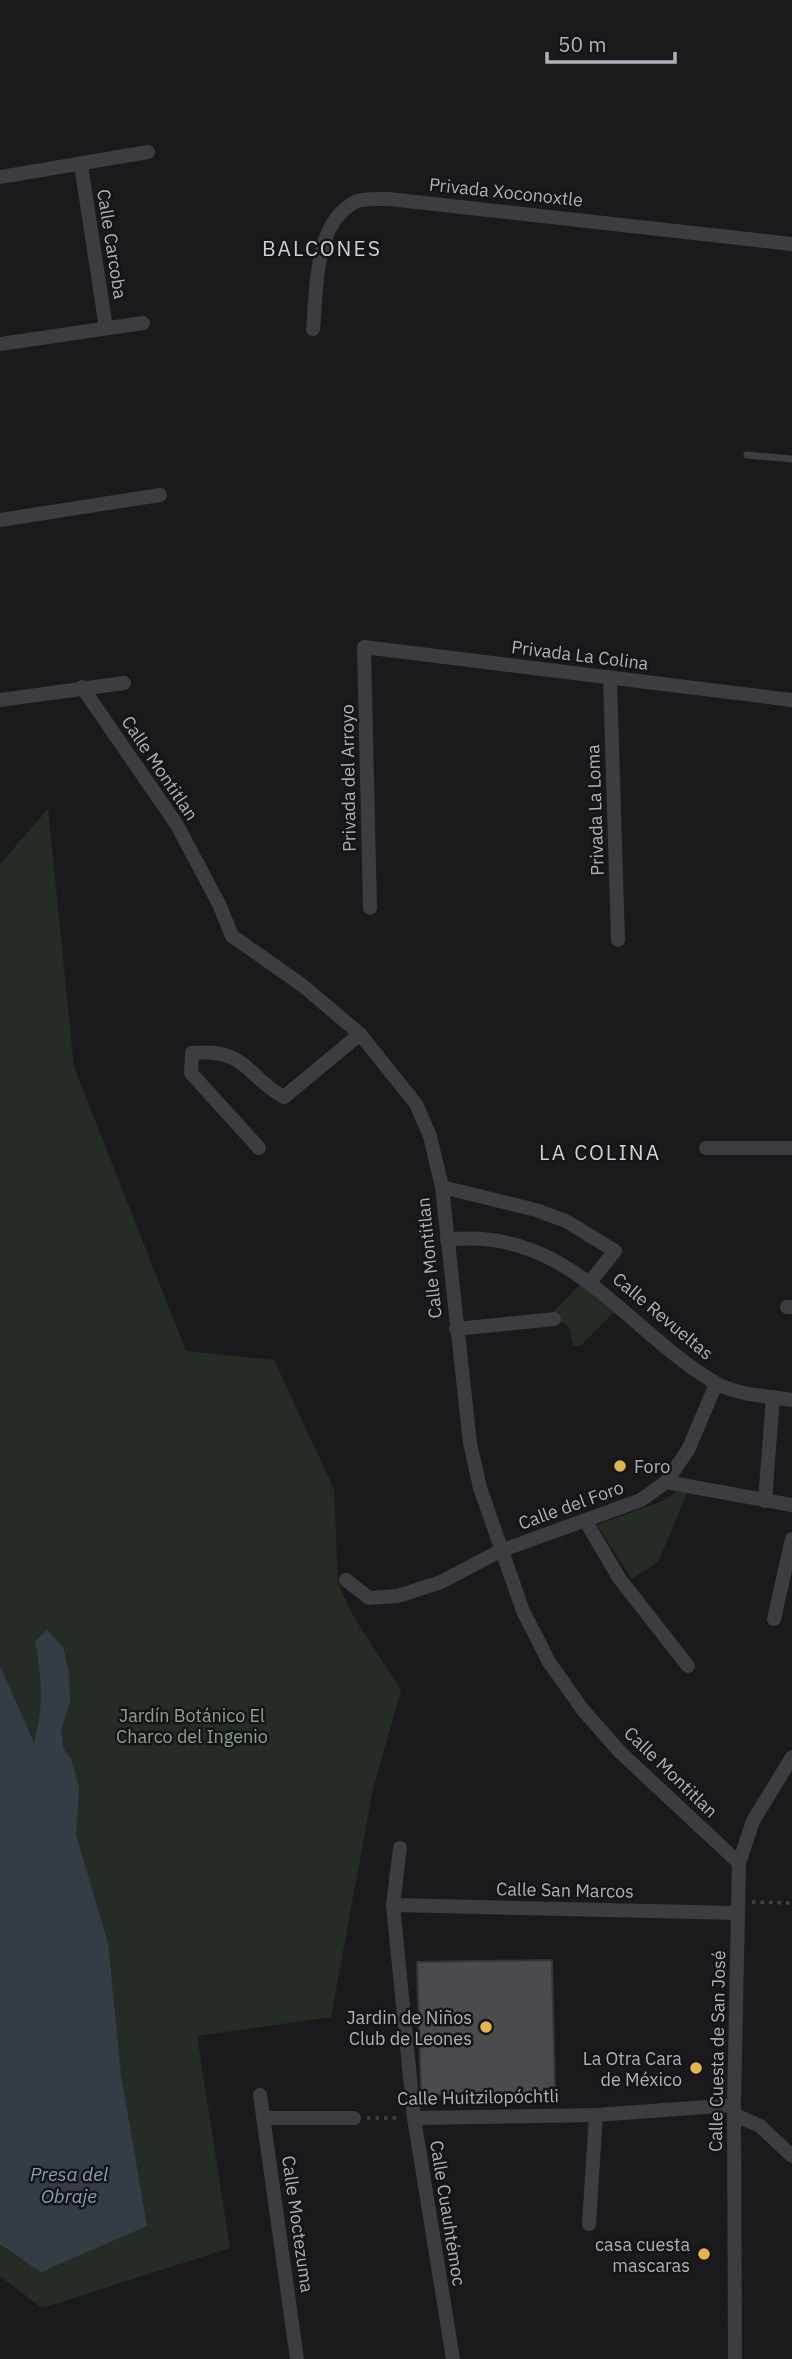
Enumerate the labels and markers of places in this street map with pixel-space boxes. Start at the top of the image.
place label: Foro [634,1455,670,1478]
marker: Foro [612,1458,628,1474]
place label: Jardin de Niños Club de Leones [346,2006,472,2050]
marker: Jardin de Niños Club de Leones [478,2019,494,2035]
place label: La Otra Cara de México [583,2047,682,2091]
marker: La Otra Cara de México [688,2060,704,2076]
place label: casa cuesta mascaras [595,2233,690,2277]
marker: casa cuesta mascaras [696,2246,712,2262]

